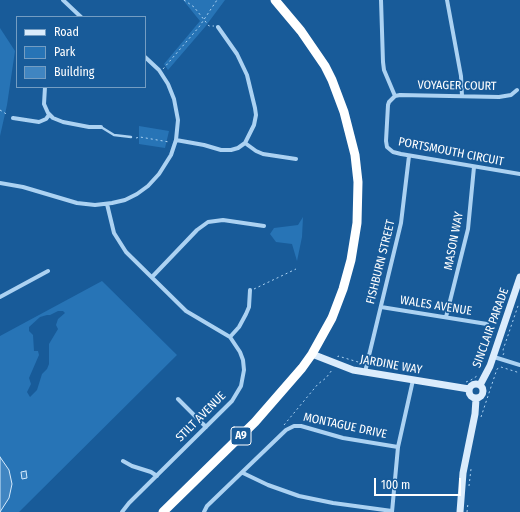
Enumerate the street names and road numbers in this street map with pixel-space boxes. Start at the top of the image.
street label: VOYAGER COURT [417,78,497,94]
street label: PORTSMOUTH CIRCUIT [397,135,505,169]
street label: MASON WAY [441,211,467,271]
street label: FISHBURN STREET [364,218,398,306]
street label: SINCLAIR PARADE [470,286,512,370]
street label: WALES AVENUE [399,293,473,319]
street label: JARDINE WAY [359,352,423,378]
street label: STILT AVENUE [173,389,229,445]
street label: MONTAGUE DRIVE [302,410,388,442]
road number: A9 [231,427,251,445]

